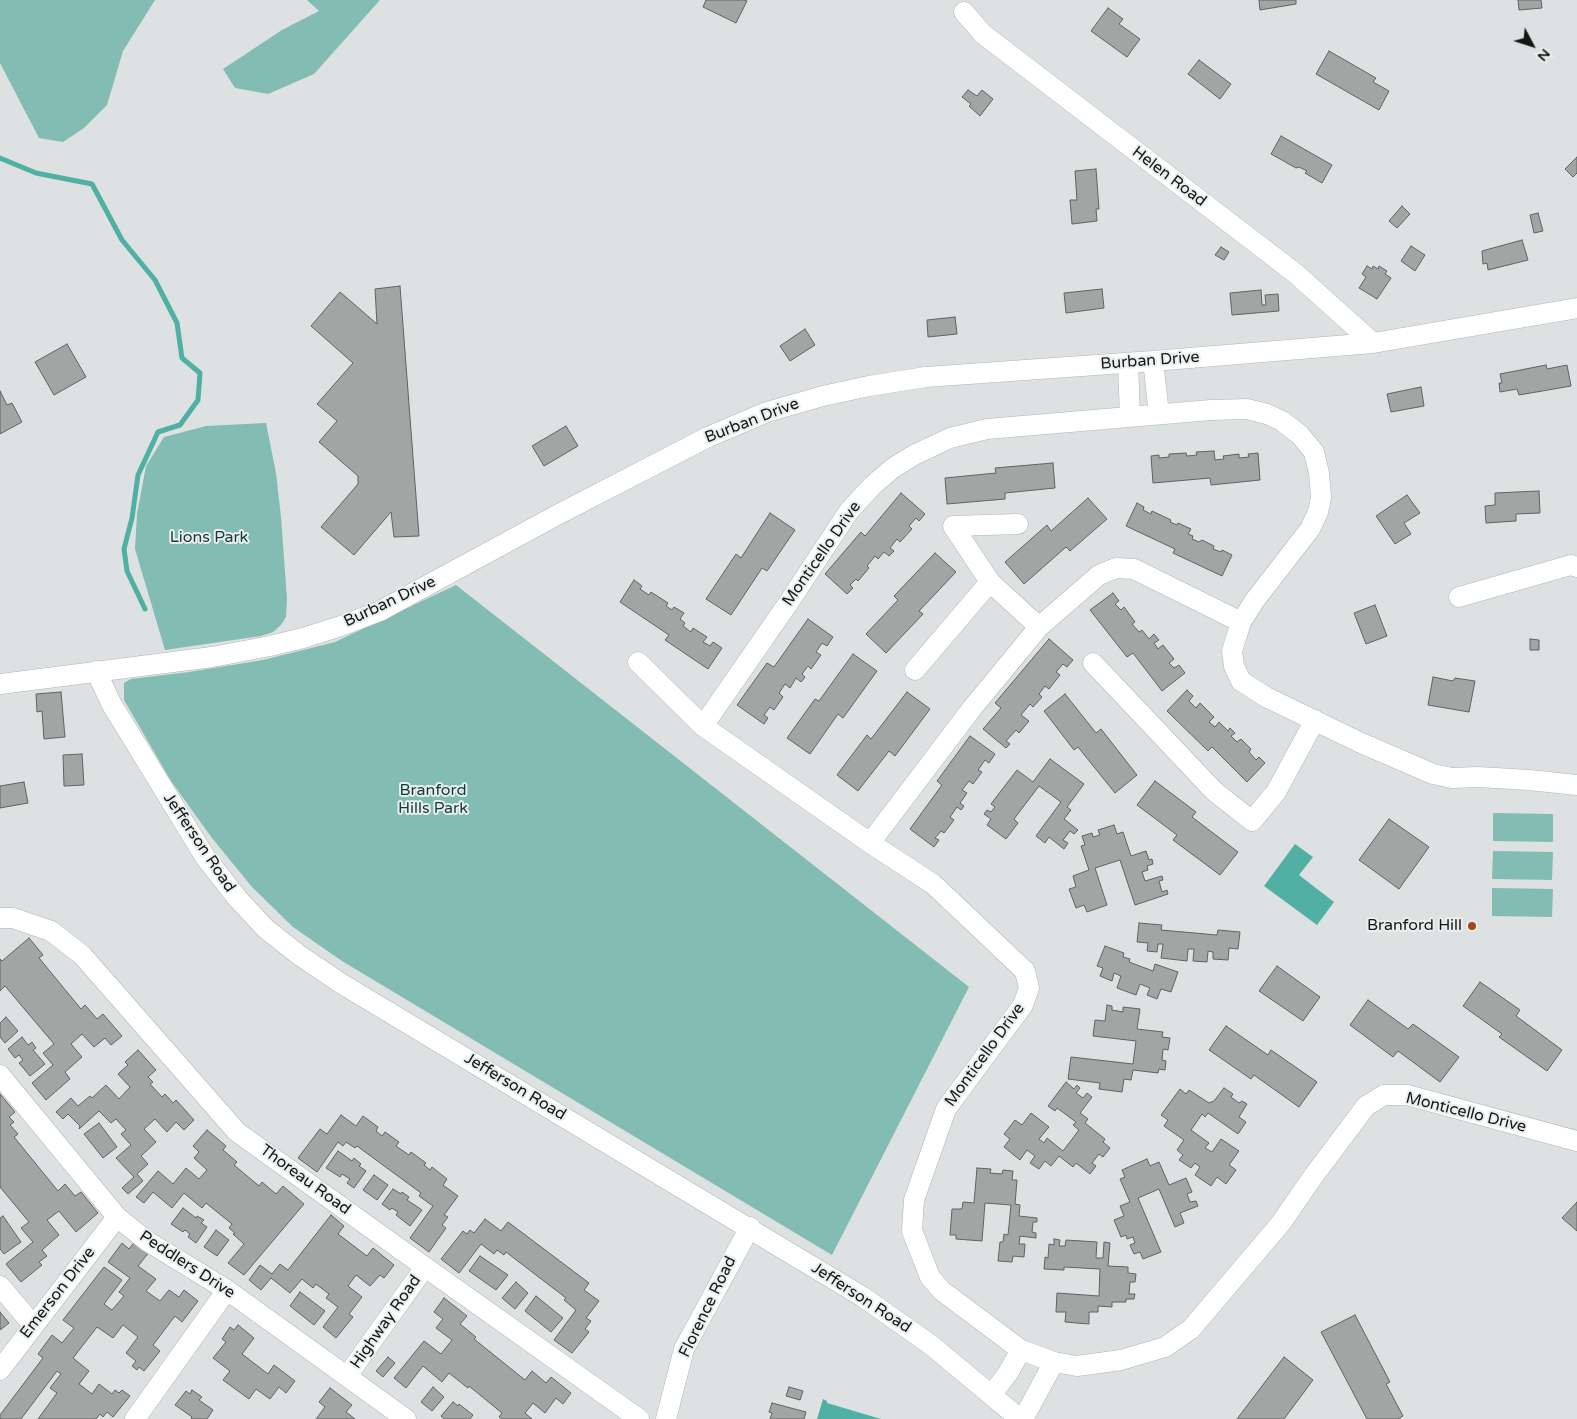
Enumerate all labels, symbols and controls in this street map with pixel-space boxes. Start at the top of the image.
north arrow [1507,20,1557,70]
text: N [1534,45,1554,65]
street label: Helen Road [1128,143,1210,211]
street label: Burban Drive [1100,348,1200,374]
street label: Burban Drive [702,394,802,448]
street label: Monticello Drive [779,498,865,610]
park label: Lions Park [170,528,248,548]
street label: Burban Drive [341,572,439,632]
park label: Branford Hills Park [398,781,468,819]
street label: Jefferson Road [159,790,239,896]
place label: Branford Hill [1367,916,1462,936]
marker: Branford Hill [1466,920,1478,932]
street label: Monticello Drive [941,999,1029,1111]
street label: Jefferson Road [461,1049,569,1125]
street label: Monticello Drive [1404,1089,1528,1137]
street label: Thoreau Road [256,1141,354,1219]
street label: Peddlers Drive [136,1227,238,1303]
street label: Emerson Drive [16,1243,100,1343]
street label: Florence Road [675,1253,741,1361]
street label: Jefferson Road [807,1259,915,1337]
street label: Highway Road [347,1271,425,1373]

